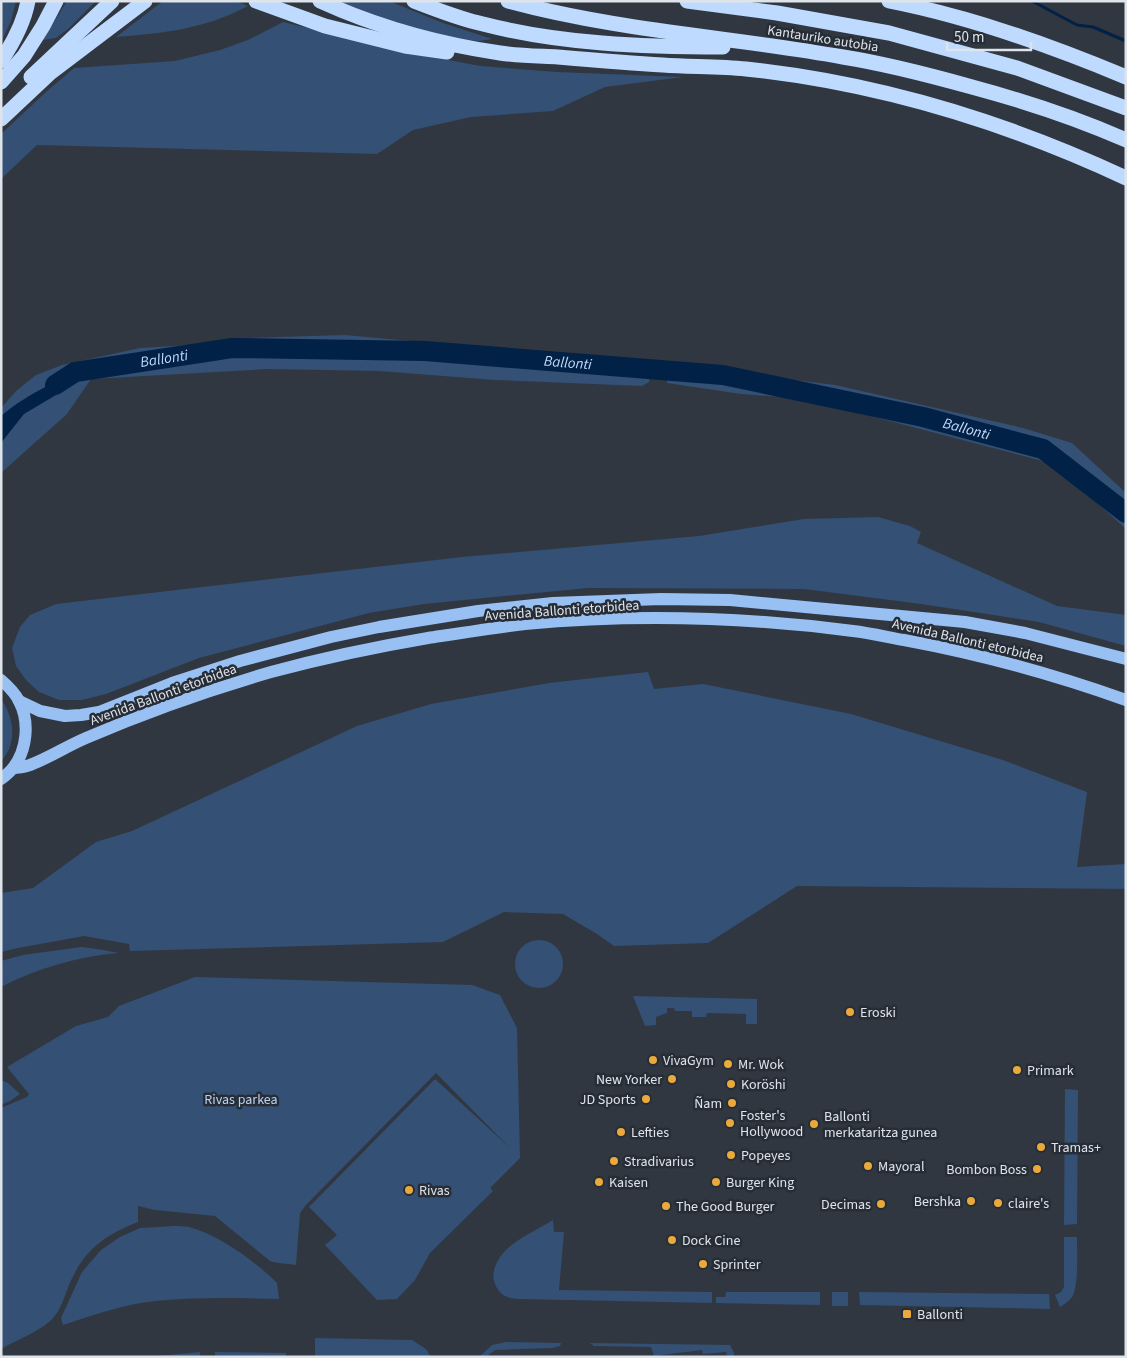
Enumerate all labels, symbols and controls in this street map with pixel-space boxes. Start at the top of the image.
street label: Kantauriko autobia [766,20,880,58]
scale bar [947,20,1031,52]
text: 50 m [954,27,984,48]
water label: Ballonti [139,345,190,373]
water label: Ballonti [543,351,593,375]
water label: Ballonti [940,413,993,446]
street label: Avenida Ballonti etorbidea [484,596,640,626]
street label: Avenida Ballonti etorbidea [890,614,1045,668]
street label: Avenida Ballonti etorbidea [87,659,240,731]
place label: Eroski [860,1003,896,1023]
marker: Eroski [844,1006,856,1018]
place label: VivaGym [663,1051,714,1071]
marker: VivaGym [647,1054,659,1066]
place label: Mr. Wok [738,1055,784,1075]
marker: Mr. Wok [722,1058,734,1070]
place label: Primark [1027,1061,1074,1081]
marker: Primark [1011,1064,1023,1076]
place label: New Yorker [596,1070,662,1090]
marker: New Yorker [666,1073,678,1085]
place label: Koröshi [741,1075,786,1095]
marker: Koröshi [725,1078,737,1090]
park label: Rivas parkea [204,1090,278,1110]
place label: JD Sports [580,1090,636,1110]
marker: JD Sports [640,1093,652,1105]
place label: Ñam [694,1094,722,1114]
marker: Ñam [726,1097,738,1109]
place label: Foster's Hollywood [740,1106,803,1142]
place label: Ballonti merkataritza gunea [824,1107,937,1143]
marker: Foster's Hollywood [724,1117,736,1129]
marker: Ballonti merkataritza gunea [808,1118,820,1130]
place label: Lefties [631,1123,669,1143]
marker: Lefties [615,1126,627,1138]
place label: Tramas+ [1051,1138,1101,1158]
marker: Tramas+ [1035,1141,1047,1153]
place label: Popeyes [741,1146,790,1166]
marker: Popeyes [725,1149,737,1161]
place label: Stradivarius [624,1152,694,1172]
marker: Stradivarius [608,1155,620,1167]
place label: Mayoral [878,1157,925,1177]
marker: Mayoral [862,1160,874,1172]
place label: Bombon Boss [946,1160,1027,1180]
marker: Bombon Boss [1031,1163,1043,1175]
place label: Kaisen [609,1173,648,1193]
place label: Burger King [726,1173,794,1193]
marker: Kaisen [593,1176,605,1188]
marker: Burger King [710,1176,722,1188]
place label: Rivas [419,1181,450,1201]
marker: Rivas [403,1184,415,1196]
place label: Bershka [914,1192,961,1212]
place label: claire's [1008,1194,1049,1214]
place label: Decimas [821,1195,871,1215]
marker: Bershka [965,1195,977,1207]
place label: The Good Burger [676,1197,775,1217]
marker: claire's [992,1197,1004,1209]
marker: Decimas [875,1198,887,1210]
marker: The Good Burger [660,1200,672,1212]
place label: Dock Cine [682,1231,740,1251]
marker: Dock Cine [666,1234,678,1246]
place label: Sprinter [713,1255,761,1275]
marker: Sprinter [697,1258,709,1270]
place label: Ballonti [917,1305,963,1325]
marker: Ballonti [901,1308,913,1320]

